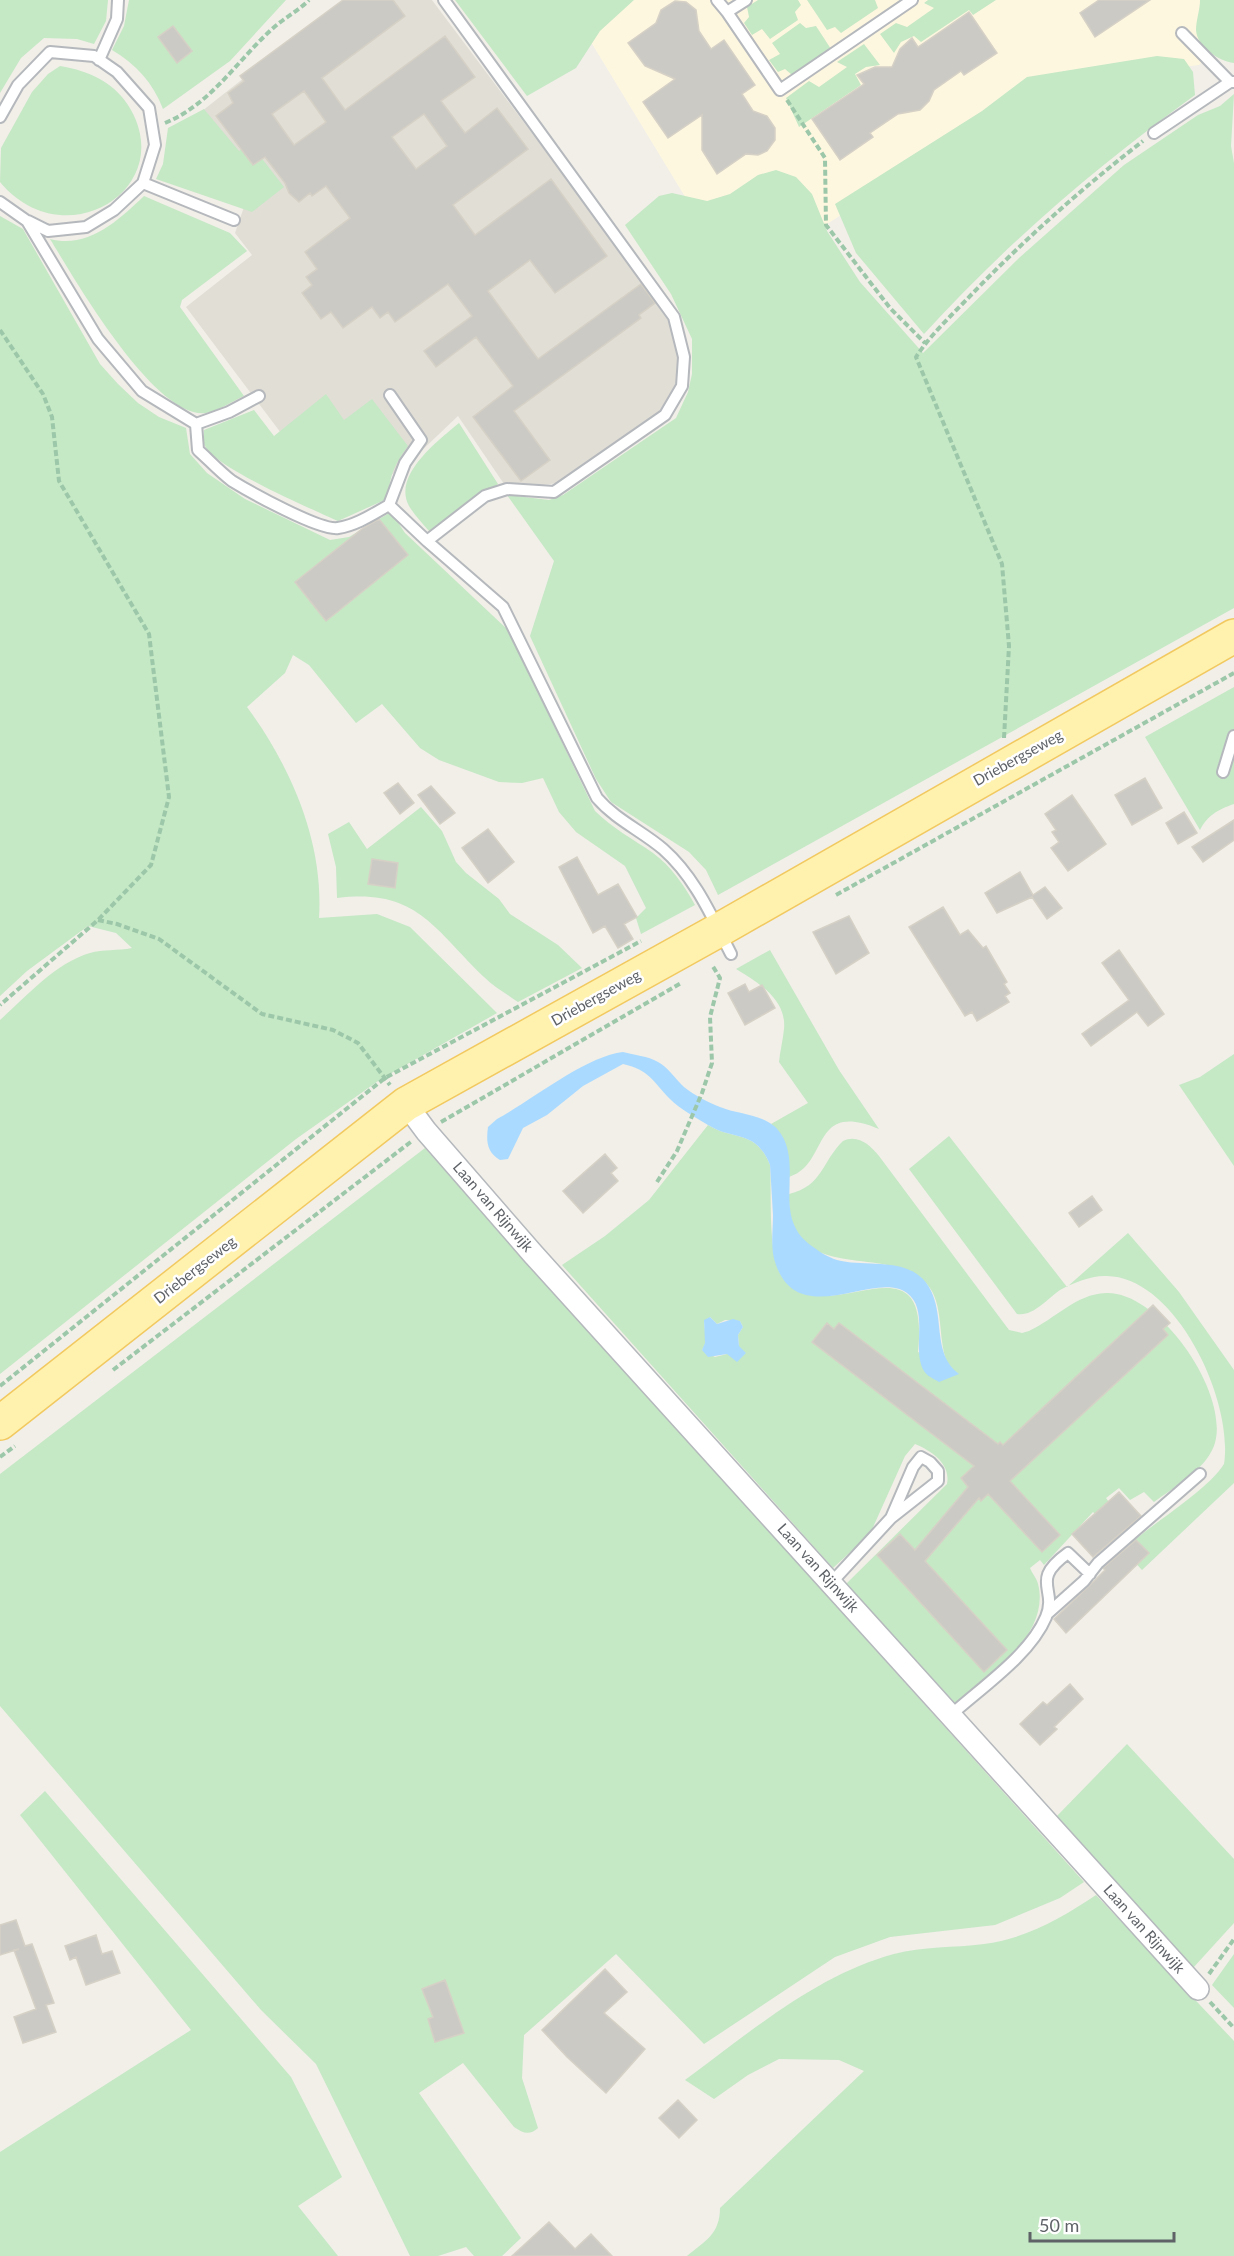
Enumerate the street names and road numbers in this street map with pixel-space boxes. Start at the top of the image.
street label: Driebergseweg [970,725,1066,789]
street label: Driebergseweg [548,965,644,1029]
street label: Laan van Rijnwijk [450,1158,538,1255]
street label: Driebergseweg [150,1231,239,1307]
street label: Laan van Rijnwijk [774,1519,864,1616]
street label: Laan van Rijnwijk [1100,1880,1190,1977]

